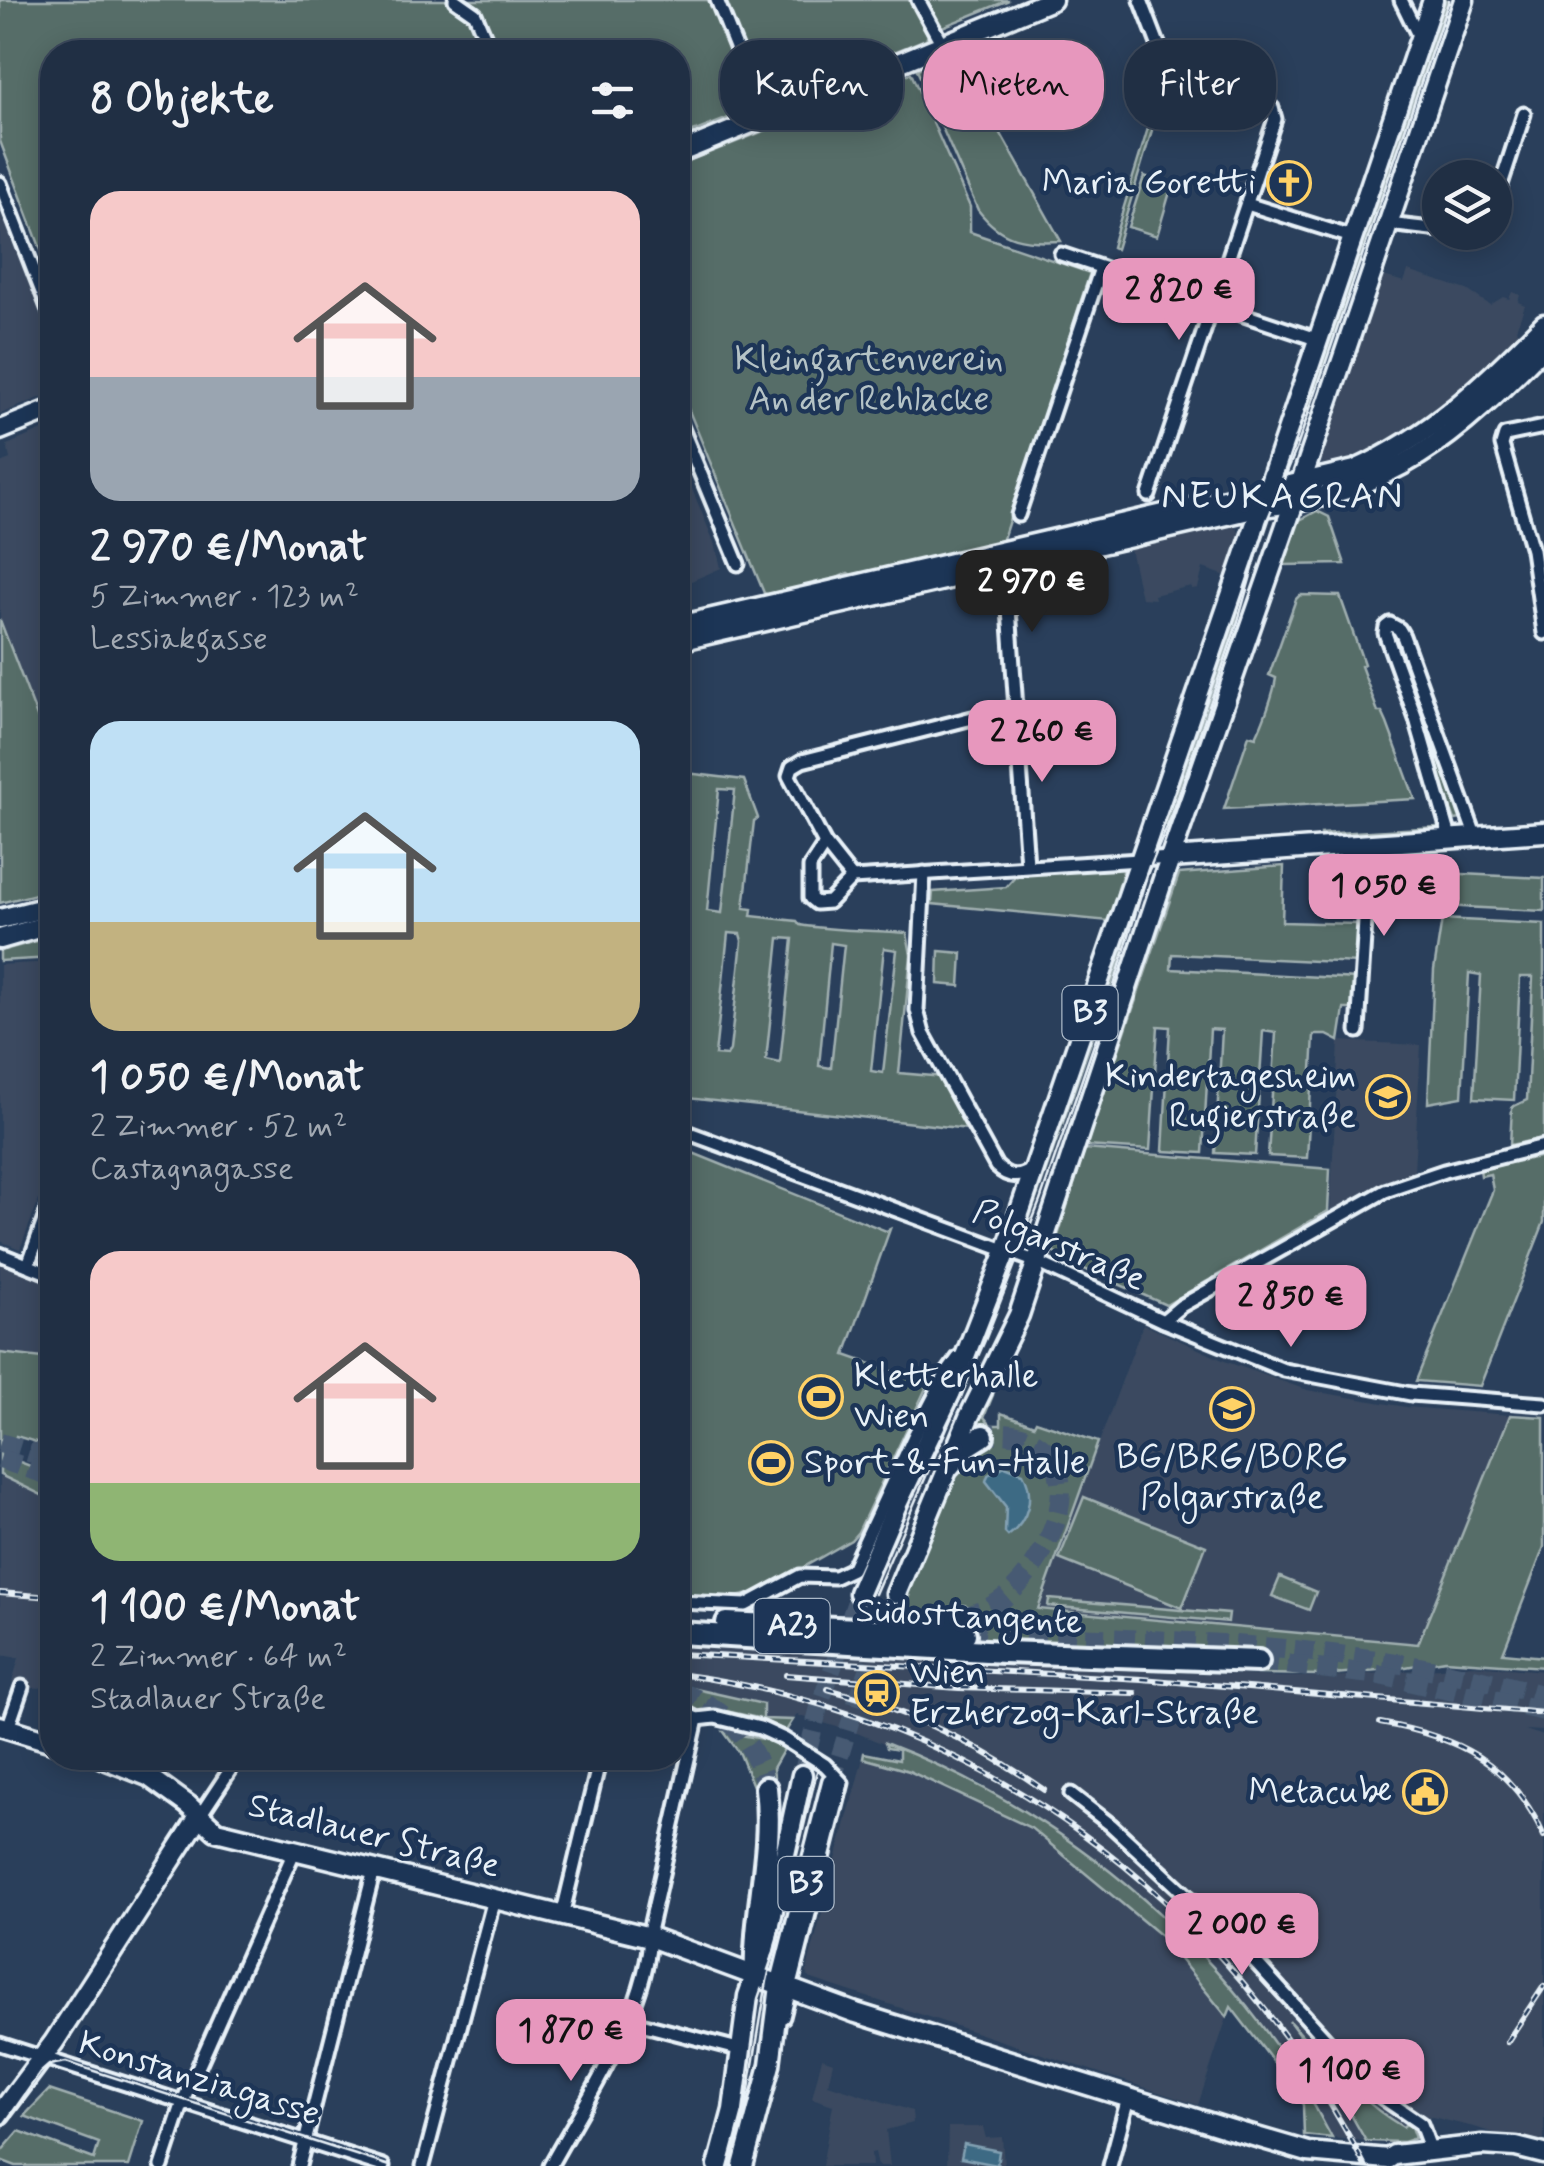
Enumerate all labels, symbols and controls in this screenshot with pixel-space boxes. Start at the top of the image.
chip: Kaufen [720,40,903,130]
chip: Mieten [923,40,1104,130]
chip: Filter [1124,40,1276,130]
text: 8 Objekte [90,73,274,128]
icon: filters [585,73,640,128]
place label: Maria Goretti [1042,160,1256,206]
church icon: Maria Goretti [1266,160,1312,206]
map controls [1422,160,1512,250]
button: layers [1422,160,1512,250]
icon: home [275,256,455,436]
pin: 2 820 € [1087,258,1271,343]
text: 2 820 € [1125,269,1233,311]
park label: Kleingartenverein An der Rehlacke [735,337,1003,423]
district label: NEUKAGRAN [1161,473,1405,522]
text: 2 970 €/Monat [90,521,367,576]
pin: 2 970 € [940,550,1124,635]
text: 2 970 € [978,561,1086,603]
text: 5 Zimmer · 123 m² [90,576,359,618]
text: Lessiakgasse [90,618,268,660]
pin: 2 260 € [950,700,1134,785]
text: 2 260 € [990,711,1094,753]
icon: home [275,786,455,966]
pin: 1 050 € [1292,854,1476,939]
text: 1 050 € [1331,865,1437,907]
road number: B3 [1062,986,1118,1040]
text: 1 050 €/Monat [90,1051,364,1106]
place label: Kindertagesheim Rugierstraße [1105,1054,1356,1144]
school or university icon: Kindertagesheim Rugierstraße [1365,1074,1411,1120]
text: 2 Zimmer · 52 m² [90,1106,347,1148]
text: Castagnagasse [90,1148,294,1190]
street label: Polgarstraße [964,1189,1152,1306]
pin: 2 850 € [1199,1265,1383,1350]
text: 2 850 € [1237,1276,1345,1318]
icon: home [275,1316,455,1496]
place label: Kletterhalle Wien [854,1354,1038,1440]
sports icon: Kletterhalle Wien [798,1374,844,1420]
school or university icon: BG/BRG/BORG Polgarstraße [1209,1386,1255,1432]
place label: BG/BRG/BORG Polgarstraße [1116,1435,1348,1524]
sports icon: Sport-&-Fun-Halle [748,1440,794,1486]
place label: Sport-&-Fun-Halle [804,1440,1086,1486]
text: 1 100 €/Monat [90,1581,360,1636]
street label: Südosttangente [854,1588,1084,1649]
road number: A23 [754,1599,830,1653]
text: 2 Zimmer · 64 m² [90,1636,347,1678]
place label: Wien Erzherzog-Karl-Straße [910,1650,1259,1739]
station icon: Wien Erzherzog-Karl-Straße [854,1670,900,1716]
text: Stadlauer Straße [90,1678,326,1720]
place label: Metacube [1248,1769,1392,1815]
public building icon: Metacube [1402,1769,1448,1815]
street label: Stadlauer Straße [243,1782,505,1890]
road number: B3 [778,1857,834,1911]
pin: 2 000 € [1150,1893,1334,1978]
text: 2 000 € [1187,1904,1297,1946]
pin: 1 870 € [479,1999,663,2084]
text: 1 870 € [518,2010,624,2052]
street label: Konstanziagasse [72,2020,325,2140]
pin: 1 100 € [1258,2039,1442,2124]
text: 1 100 € [1298,2050,1402,2092]

